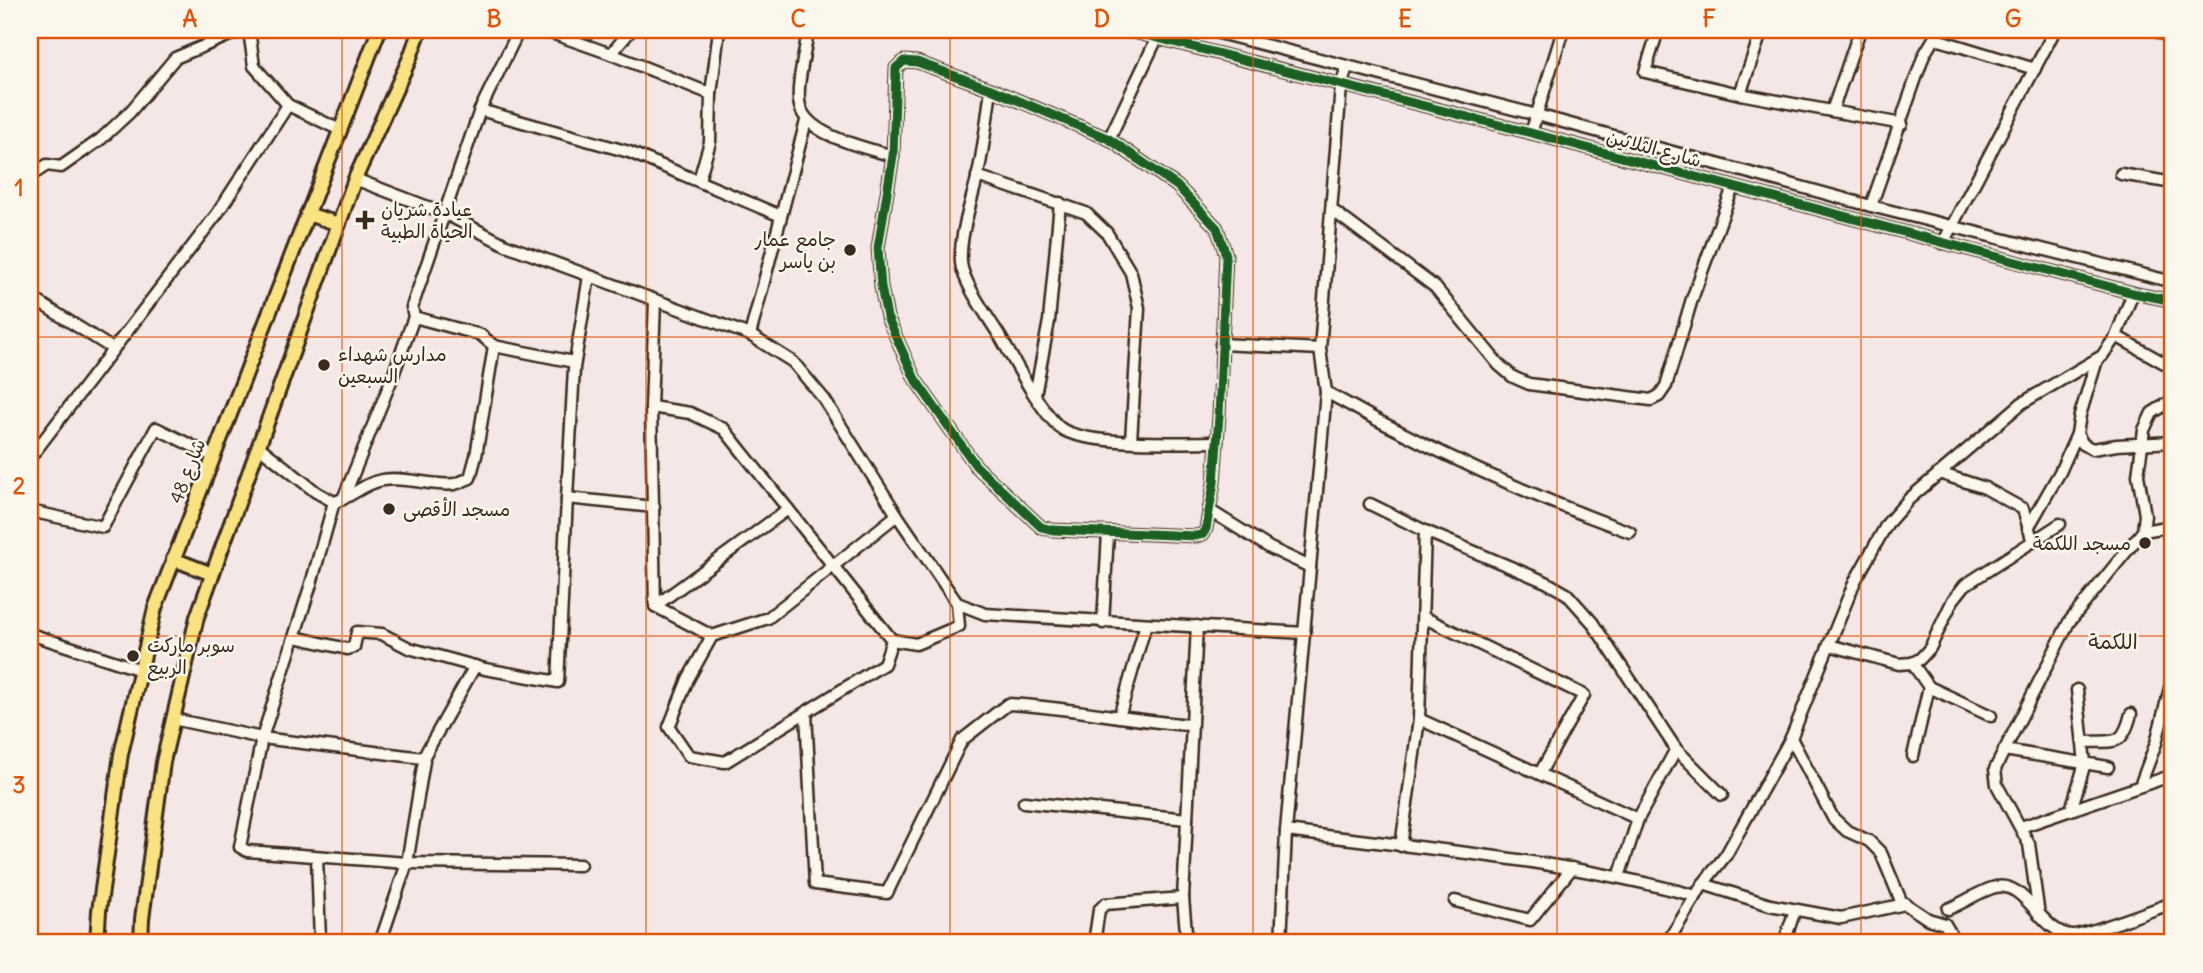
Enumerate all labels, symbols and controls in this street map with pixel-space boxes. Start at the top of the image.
text: A [183,4,198,33]
text: B [486,4,502,33]
text: C [790,4,806,33]
text: D [1094,4,1110,33]
text: E [1398,4,1412,33]
text: F [1702,4,1716,33]
text: G [2005,4,2021,33]
street label: شارع الثلاثين [1603,124,1704,174]
text: 1 [14,173,24,202]
place label: عيادة شريان الحياة الطبية [381,197,473,243]
marker: عيادة شريان الحياة الطبية [355,210,375,230]
place label: جامع عمار بن ياسر [754,227,836,273]
marker: جامع عمار بن ياسر [842,242,858,258]
place label: مدارس شهداء السبعين [338,342,447,388]
marker: مدارس شهداء السبعين [316,357,332,373]
street label: شارع 48 [164,435,212,508]
text: 2 [13,471,26,500]
place label: مسجد الأقصى [403,497,510,522]
marker: مسجد الأقصى [381,501,397,517]
place label: مسجد اللكمة [2033,531,2131,555]
marker: مسجد اللكمة [2137,535,2153,551]
district label: اللكمة [2088,628,2138,655]
place label: سوبر ماركت الربيع [147,633,235,681]
marker: سوبر ماركت الربيع [125,648,141,664]
text: 3 [12,770,26,799]

